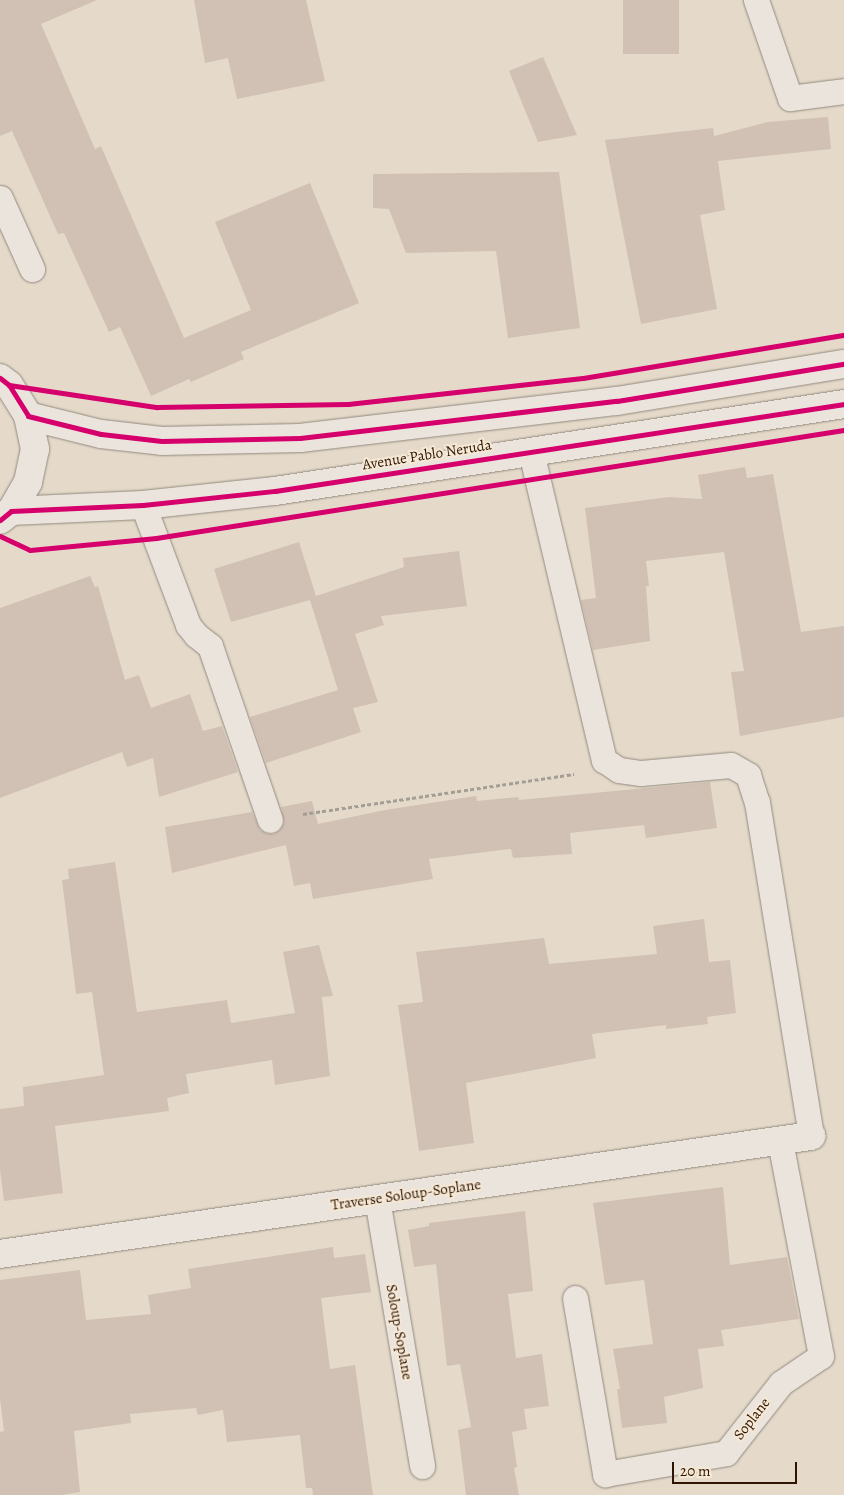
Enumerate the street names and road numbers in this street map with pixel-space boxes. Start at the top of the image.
street label: Avenue Pablo Neruda [361,436,493,474]
street label: Traverse Soloup-Soplane [330,1176,482,1214]
street label: Soloup-Soplane [382,1283,416,1381]
street label: Soplane [730,1394,774,1444]

